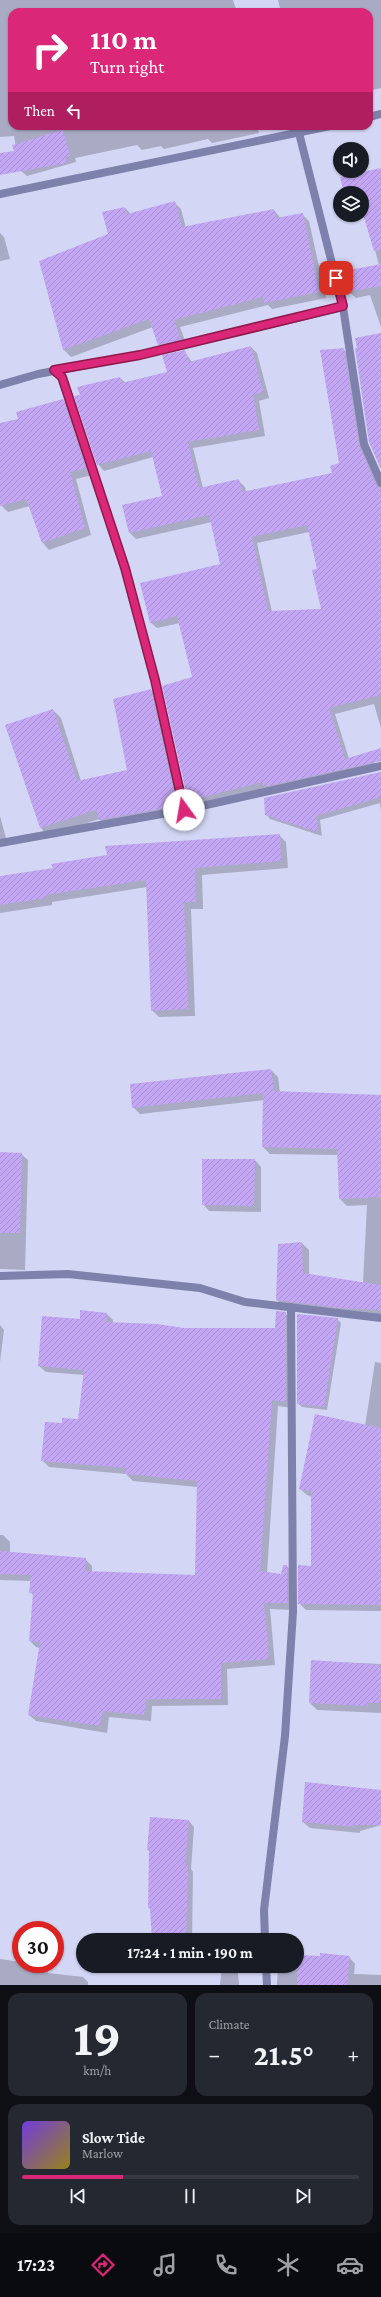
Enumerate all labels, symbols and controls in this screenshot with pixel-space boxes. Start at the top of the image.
icon: right [24,24,76,76]
text: 110 m [90,24,157,55]
text: Turn right [90,57,164,77]
icon: left [63,100,85,122]
text: Then [24,103,55,119]
map controls [333,142,369,222]
button: sound [333,142,369,178]
button: layers [333,186,369,222]
pin [319,261,353,295]
icon: arrive [325,267,347,289]
position arrow [163,789,205,831]
speed limit sign: 30 [12,1921,64,1973]
text: 17:24 · 1 min · 190 m [127,1945,253,1961]
text: 19 [73,2008,121,2066]
text: Climate [209,2017,249,2032]
text: 21.5° [253,2038,314,2071]
text: − [209,2042,220,2067]
text: + [347,2042,359,2067]
text: km/h [83,2063,111,2078]
text: Slow Tide [82,2130,145,2146]
text: Marlow [82,2146,123,2161]
icon: previous [67,2185,89,2207]
icon: pause [179,2185,201,2207]
icon: next [292,2185,314,2207]
icon: directions [89,2251,117,2279]
icon: music [151,2251,179,2279]
icon: phone [212,2251,240,2279]
icon: climate [274,2251,302,2279]
icon: car [336,2251,364,2279]
text: 17:23 [17,2255,55,2275]

